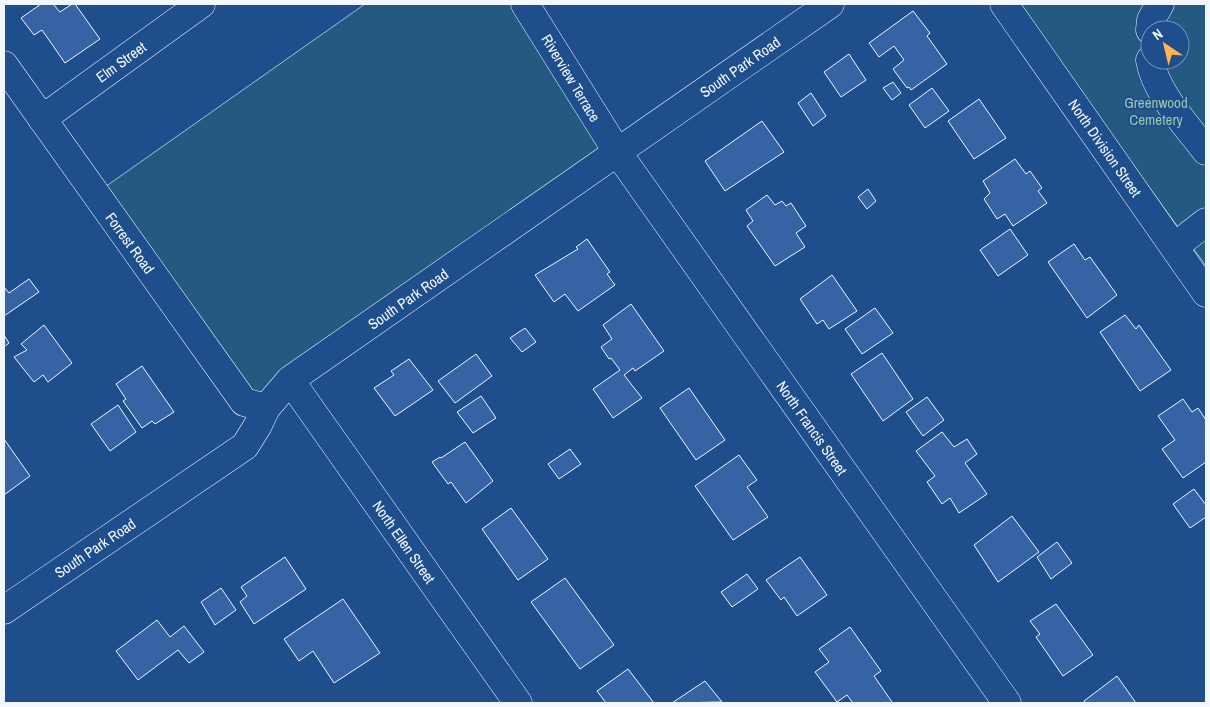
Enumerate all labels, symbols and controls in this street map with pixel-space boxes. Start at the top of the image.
north arrow [1140,20,1190,70]
text: N [1149,25,1166,44]
street label: Riverview Terrace [537,30,606,126]
street label: South Park Road [696,32,784,102]
street label: Elm Street [92,36,151,87]
park label: Greenwood Cemetery [1124,92,1188,130]
street label: North Division Street [1063,95,1147,202]
street label: Forrest Road [101,208,159,278]
street label: South Park Road [364,264,452,334]
street label: North Francis Street [772,377,853,480]
street label: North Ellen Street [368,496,441,588]
street label: South Park Road [50,513,140,583]

